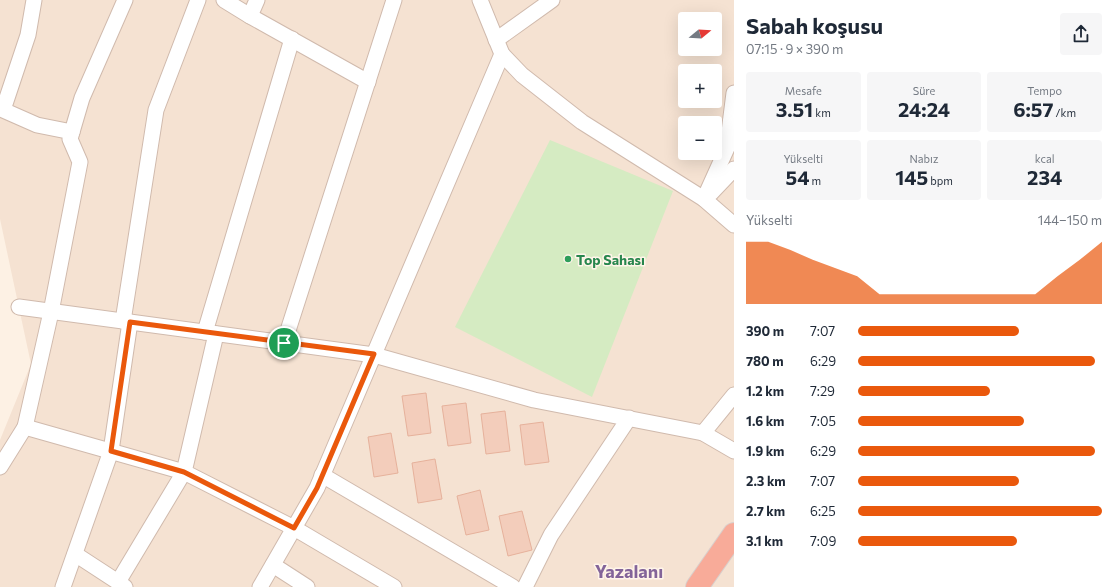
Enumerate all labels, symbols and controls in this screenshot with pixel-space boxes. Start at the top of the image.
north arrow [678,12,722,56]
map controls [678,12,722,160]
text: Sabah koşusu [746,12,883,39]
button: share [1060,13,1102,55]
text: 07:15 · 9 × 390 m [746,41,843,57]
button: + [678,64,722,108]
text: Mesafe [785,84,822,97]
text: Süre [913,84,935,97]
text: Tempo [1027,84,1062,97]
text: 3.51 [776,97,813,121]
text: 24:24 [898,97,950,121]
text: 6:57 [1013,97,1054,121]
text: km [813,106,831,119]
text: /km [1054,106,1076,119]
button: − [678,116,722,160]
text: Yükselti [784,152,823,165]
text: Nabız [910,152,938,165]
text: kcal [1035,152,1055,165]
text: 54 [786,165,809,189]
text: 145 [895,165,928,189]
text: 234 [1027,165,1062,189]
text: m [809,174,821,187]
text: bpm [928,174,953,187]
text: Yükselti [746,212,793,228]
text: 144–150 m [1038,212,1102,228]
place label: Top Sahası [576,251,645,268]
marker: Top Sahası [563,254,573,264]
text: 390 m [746,323,784,339]
text: 7:07 [810,323,835,339]
pin [267,326,301,360]
icon: arrive [273,332,295,354]
text: 780 m [746,353,784,369]
text: 6:29 [810,353,836,369]
text: 1.2 km [746,383,784,399]
text: 7:29 [810,383,835,399]
text: 1.6 km [746,413,784,429]
text: 7:05 [810,413,836,429]
text: 1.9 km [746,443,784,459]
text: 6:29 [810,443,836,459]
text: 2.3 km [746,473,786,489]
text: 7:07 [810,473,835,489]
text: 2.7 km [746,503,785,519]
text: 6:25 [810,503,836,519]
text: 3.1 km [746,533,783,549]
text: 7:09 [810,533,836,549]
district label: Yazalanı [595,560,663,582]

